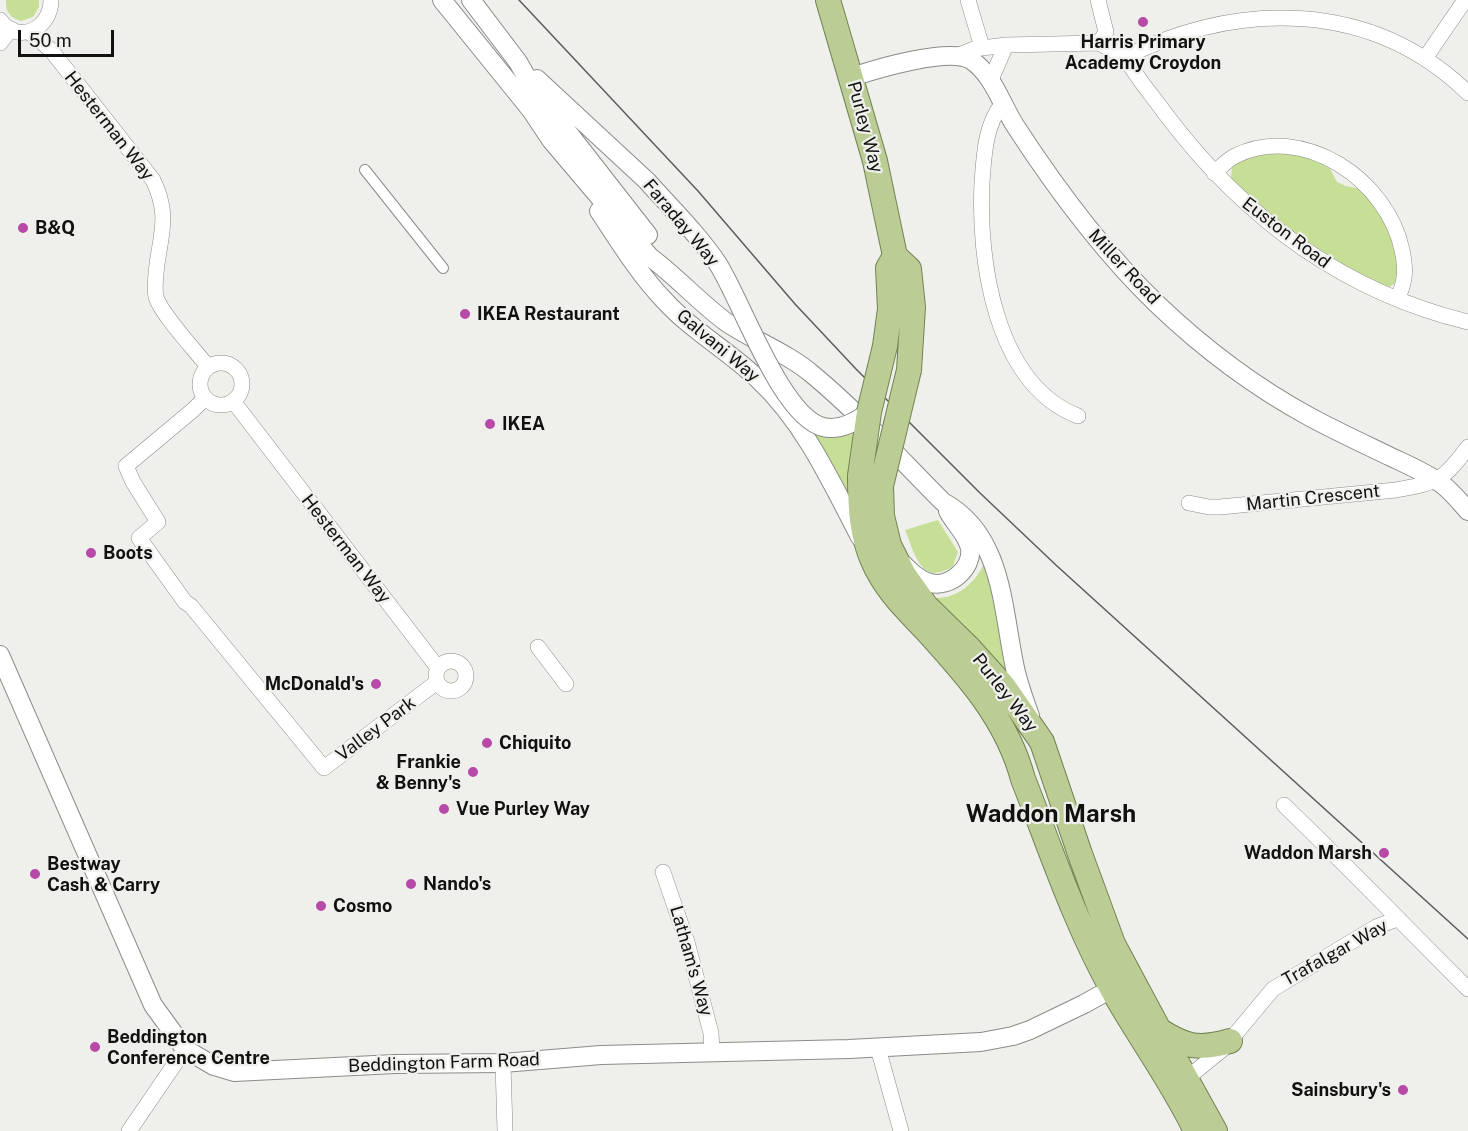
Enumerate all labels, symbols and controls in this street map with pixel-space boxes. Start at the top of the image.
marker: Harris Primary Academy Croydon [1136,15,1150,29]
scale bar [21,18,117,56]
text: 50 m [29,30,72,51]
place label: Harris Primary Academy Croydon [1065,31,1221,74]
street label: Hesterman Way [60,67,158,185]
street label: Purley Way [842,79,888,175]
street label: Faraday Way [638,175,724,271]
street label: Euston Road [1238,193,1334,273]
place label: B&Q [35,217,75,239]
marker: B&Q [16,221,30,235]
street label: Miller Road [1084,225,1164,309]
place label: IKEA Restaurant [477,303,620,325]
street label: Galvani Way [672,305,764,387]
marker: IKEA Restaurant [458,307,472,321]
place label: IKEA [502,413,545,435]
marker: IKEA [483,417,497,431]
street label: Martin Crescent [1245,480,1381,516]
street label: Hesterman Way [297,490,395,608]
place label: Boots [103,542,153,564]
marker: Boots [84,546,98,560]
street label: Purley Way [968,649,1042,737]
place label: McDonald's [265,673,364,695]
marker: McDonald's [369,677,383,691]
street label: Valley Park [332,692,420,766]
place label: Chiquito [499,732,571,754]
marker: Chiquito [480,736,494,750]
place label: Frankie & Benny's [376,751,461,794]
marker: Frankie & Benny's [466,765,480,779]
place label: Vue Purley Way [456,798,590,820]
district label: Waddon Marsh [966,801,1136,829]
marker: Vue Purley Way [437,802,451,816]
place label: Waddon Marsh [1244,842,1372,864]
marker: Waddon Marsh [1377,846,1391,860]
place label: Bestway Cash & Carry [47,853,160,896]
marker: Bestway Cash & Carry [28,867,42,881]
place label: Nando's [423,873,491,895]
marker: Nando's [404,877,418,891]
place label: Cosmo [333,895,392,917]
marker: Cosmo [314,899,328,913]
street label: Latham's Way [665,903,717,1019]
street label: Trafalgar Way [1278,915,1392,991]
place label: Beddington Conference Centre [107,1026,270,1068]
marker: Beddington Conference Centre [88,1040,102,1054]
street label: Beddington Farm Road [348,1049,540,1077]
place label: Sainsbury's [1291,1079,1391,1101]
marker: Sainsbury's [1396,1083,1410,1097]

